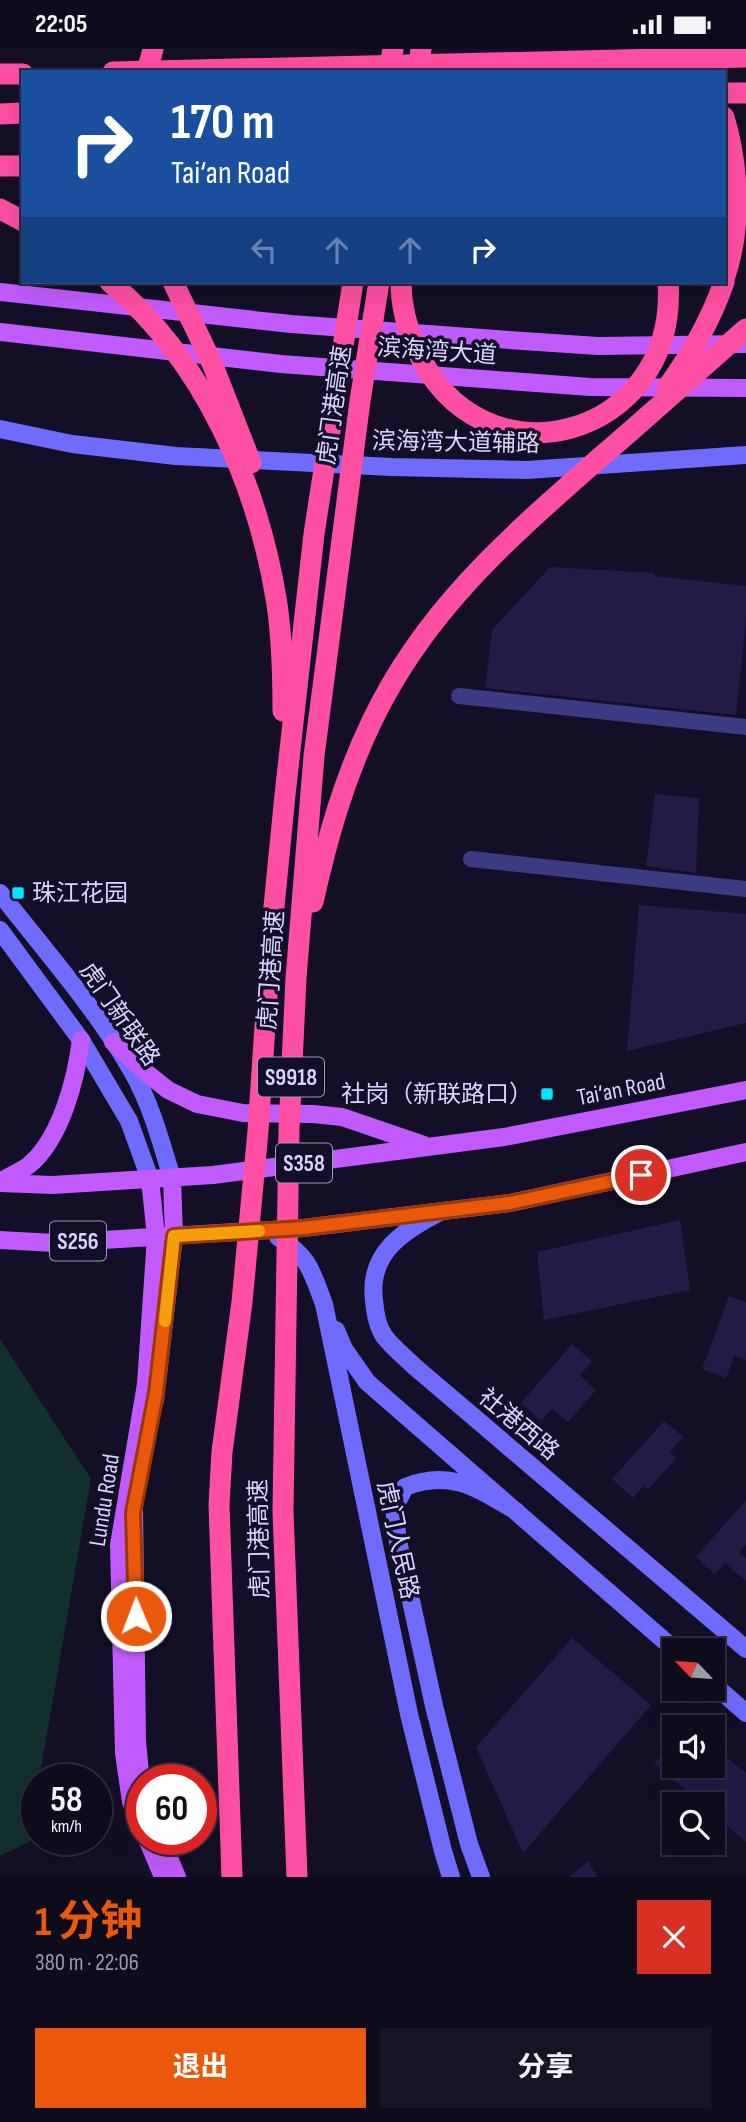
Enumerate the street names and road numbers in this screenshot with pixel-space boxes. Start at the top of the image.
street label: 滨海湾大道 [376,333,498,370]
street label: 虎门港高速 [312,344,357,467]
street label: 滨海湾大道辅路 [372,427,540,458]
street label: 虎门港高速 [253,909,290,1031]
street label: 虎门新联路 [73,957,166,1072]
road number: S9918 [258,1058,324,1097]
street label: Tai‘an Road [575,1067,668,1112]
road number: S358 [276,1143,332,1183]
road number: S256 [50,1221,106,1261]
street label: 社港西路 [473,1382,565,1466]
street label: Lundu Road [83,1452,126,1548]
street label: 虎门人民路 [371,1478,424,1602]
street label: 虎门港高速 [244,1479,275,1599]

